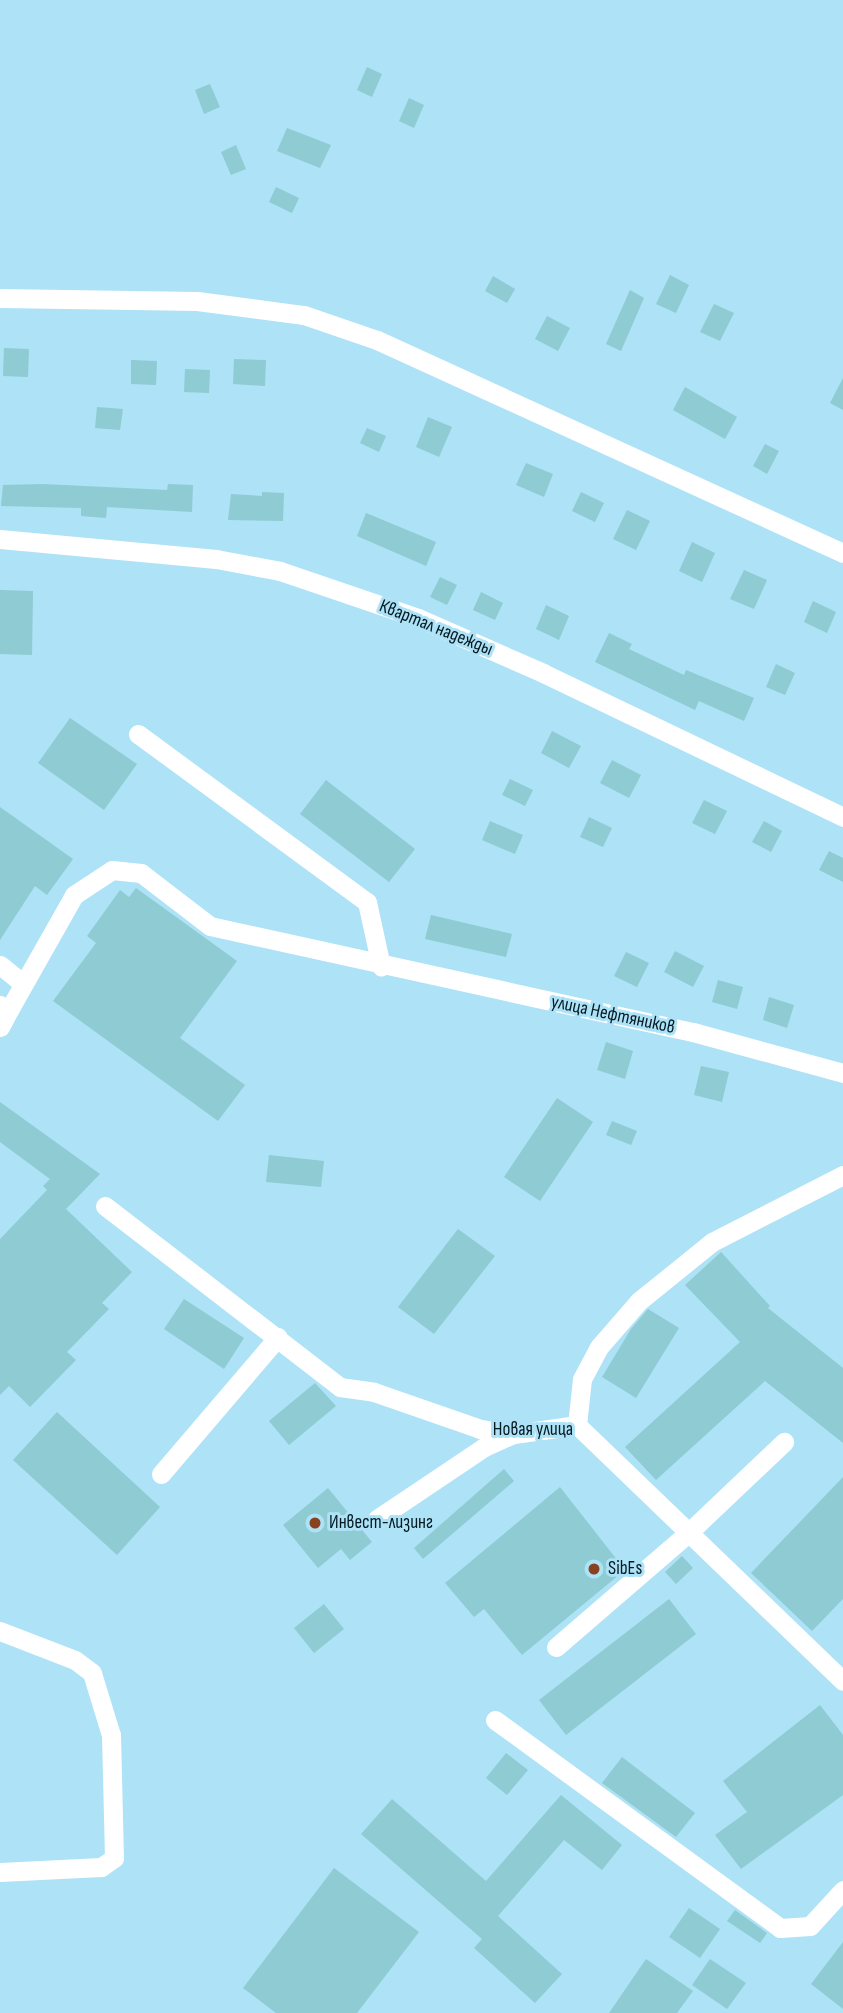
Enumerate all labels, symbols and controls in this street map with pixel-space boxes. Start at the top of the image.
street label: Квартал надежды [376,595,496,661]
street label: улица Нефтяников [549,991,677,1039]
street label: Новая улица [493,1419,573,1441]
place label: Инвест-лизинг [329,1512,433,1534]
marker: Инвест-лизинг [307,1515,323,1531]
place label: SibEs [608,1558,642,1580]
marker: SibEs [586,1561,602,1577]

